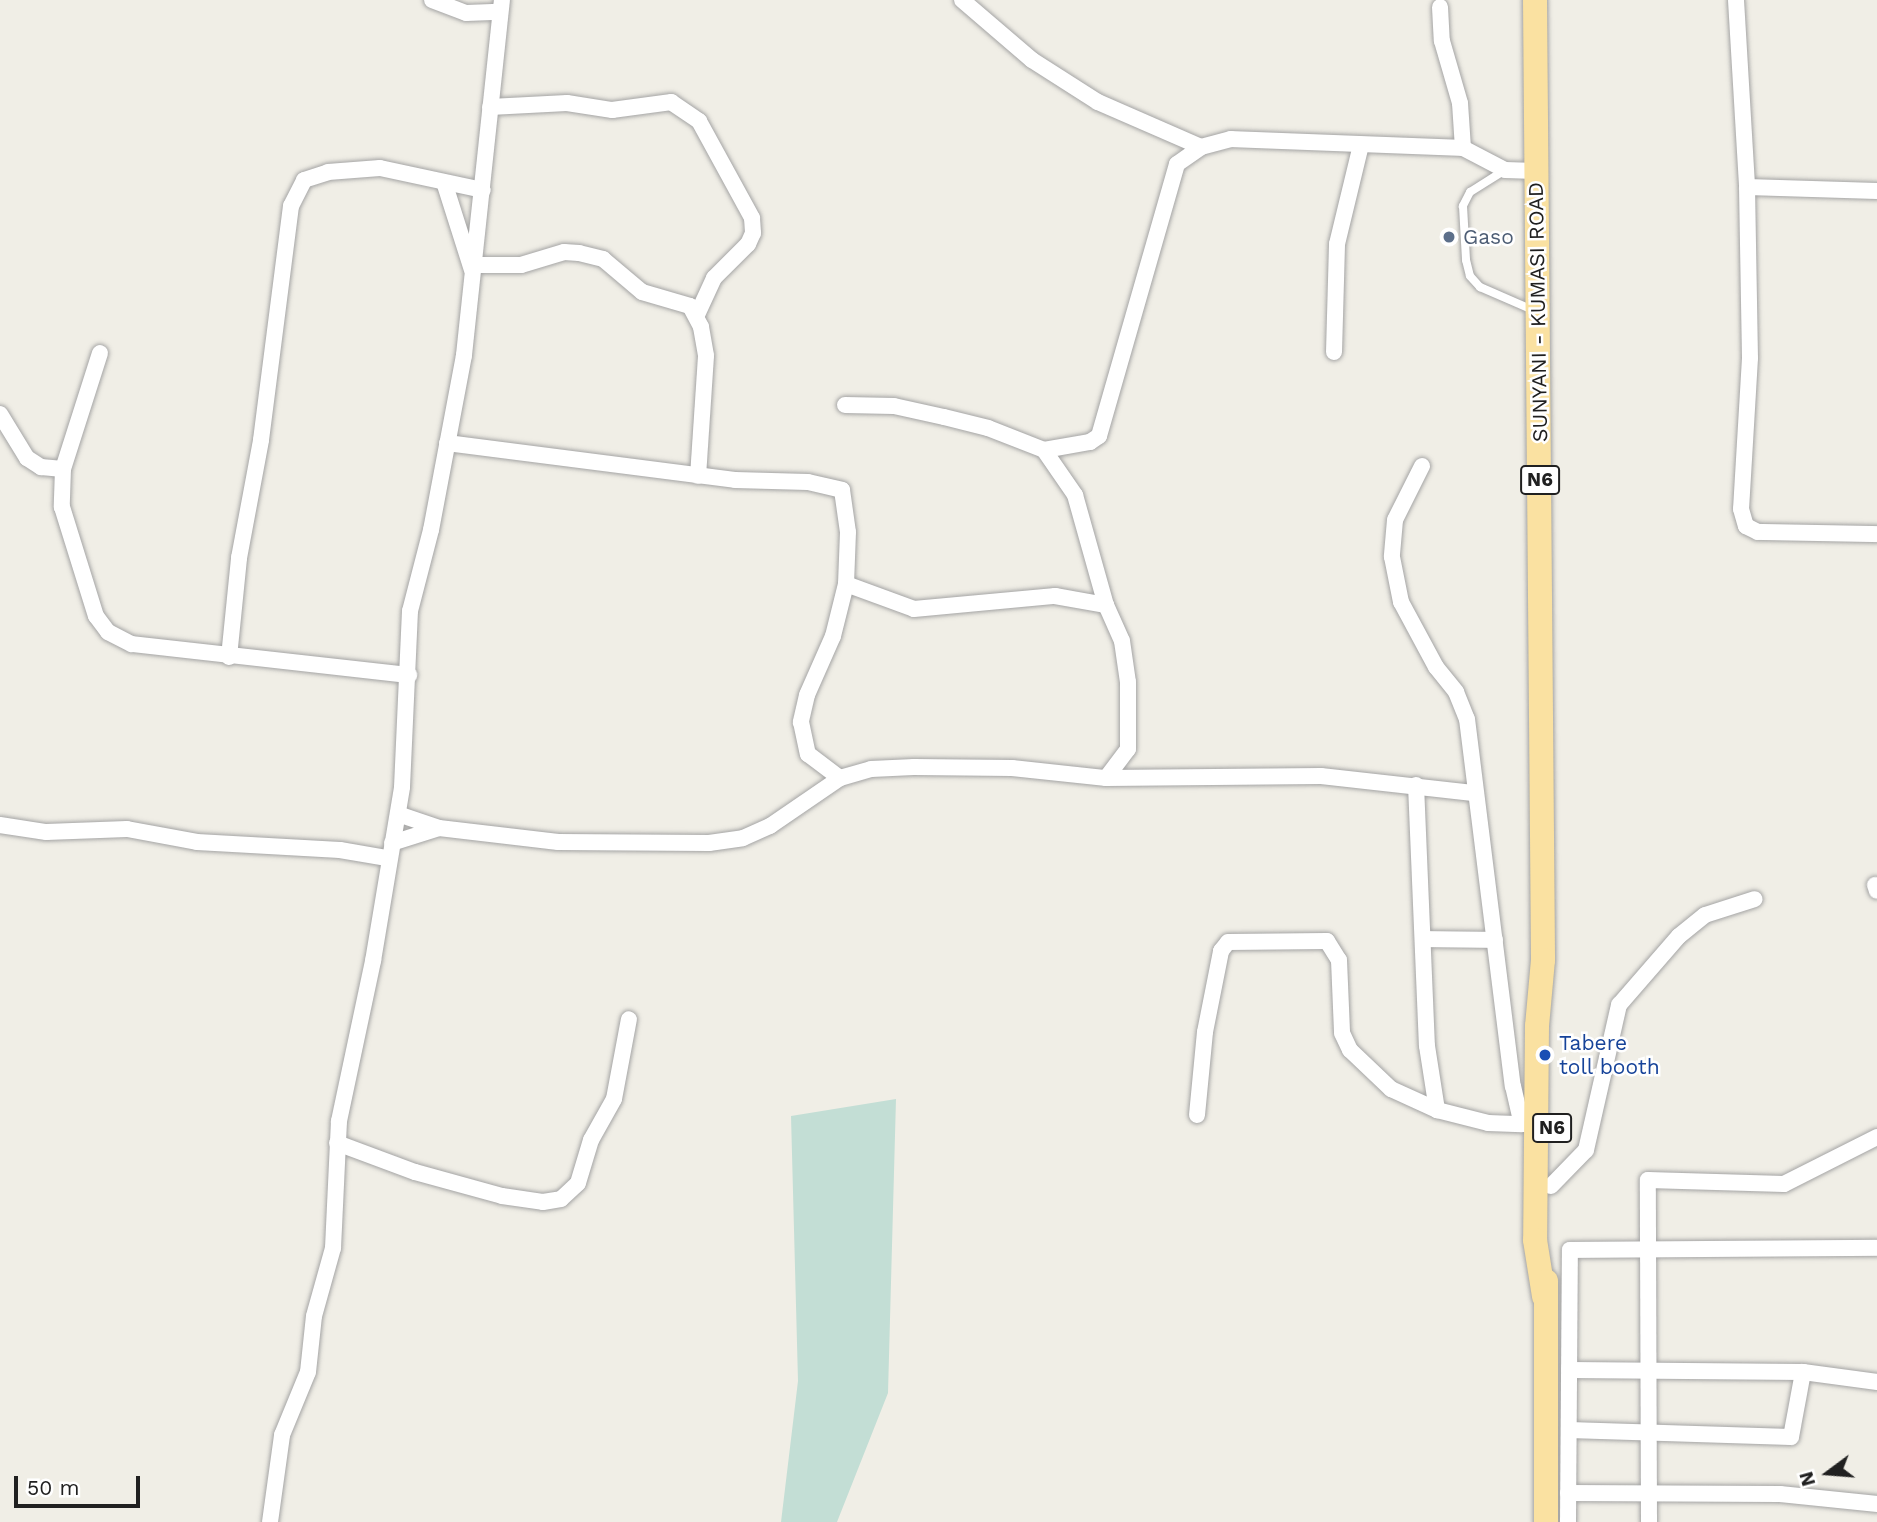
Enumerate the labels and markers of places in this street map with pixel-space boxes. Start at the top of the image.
place label: Gaso [1463,224,1514,250]
marker: Gaso [1441,229,1457,245]
place label: Tabere toll booth [1559,1030,1660,1080]
marker: Tabere toll booth [1537,1047,1553,1063]

